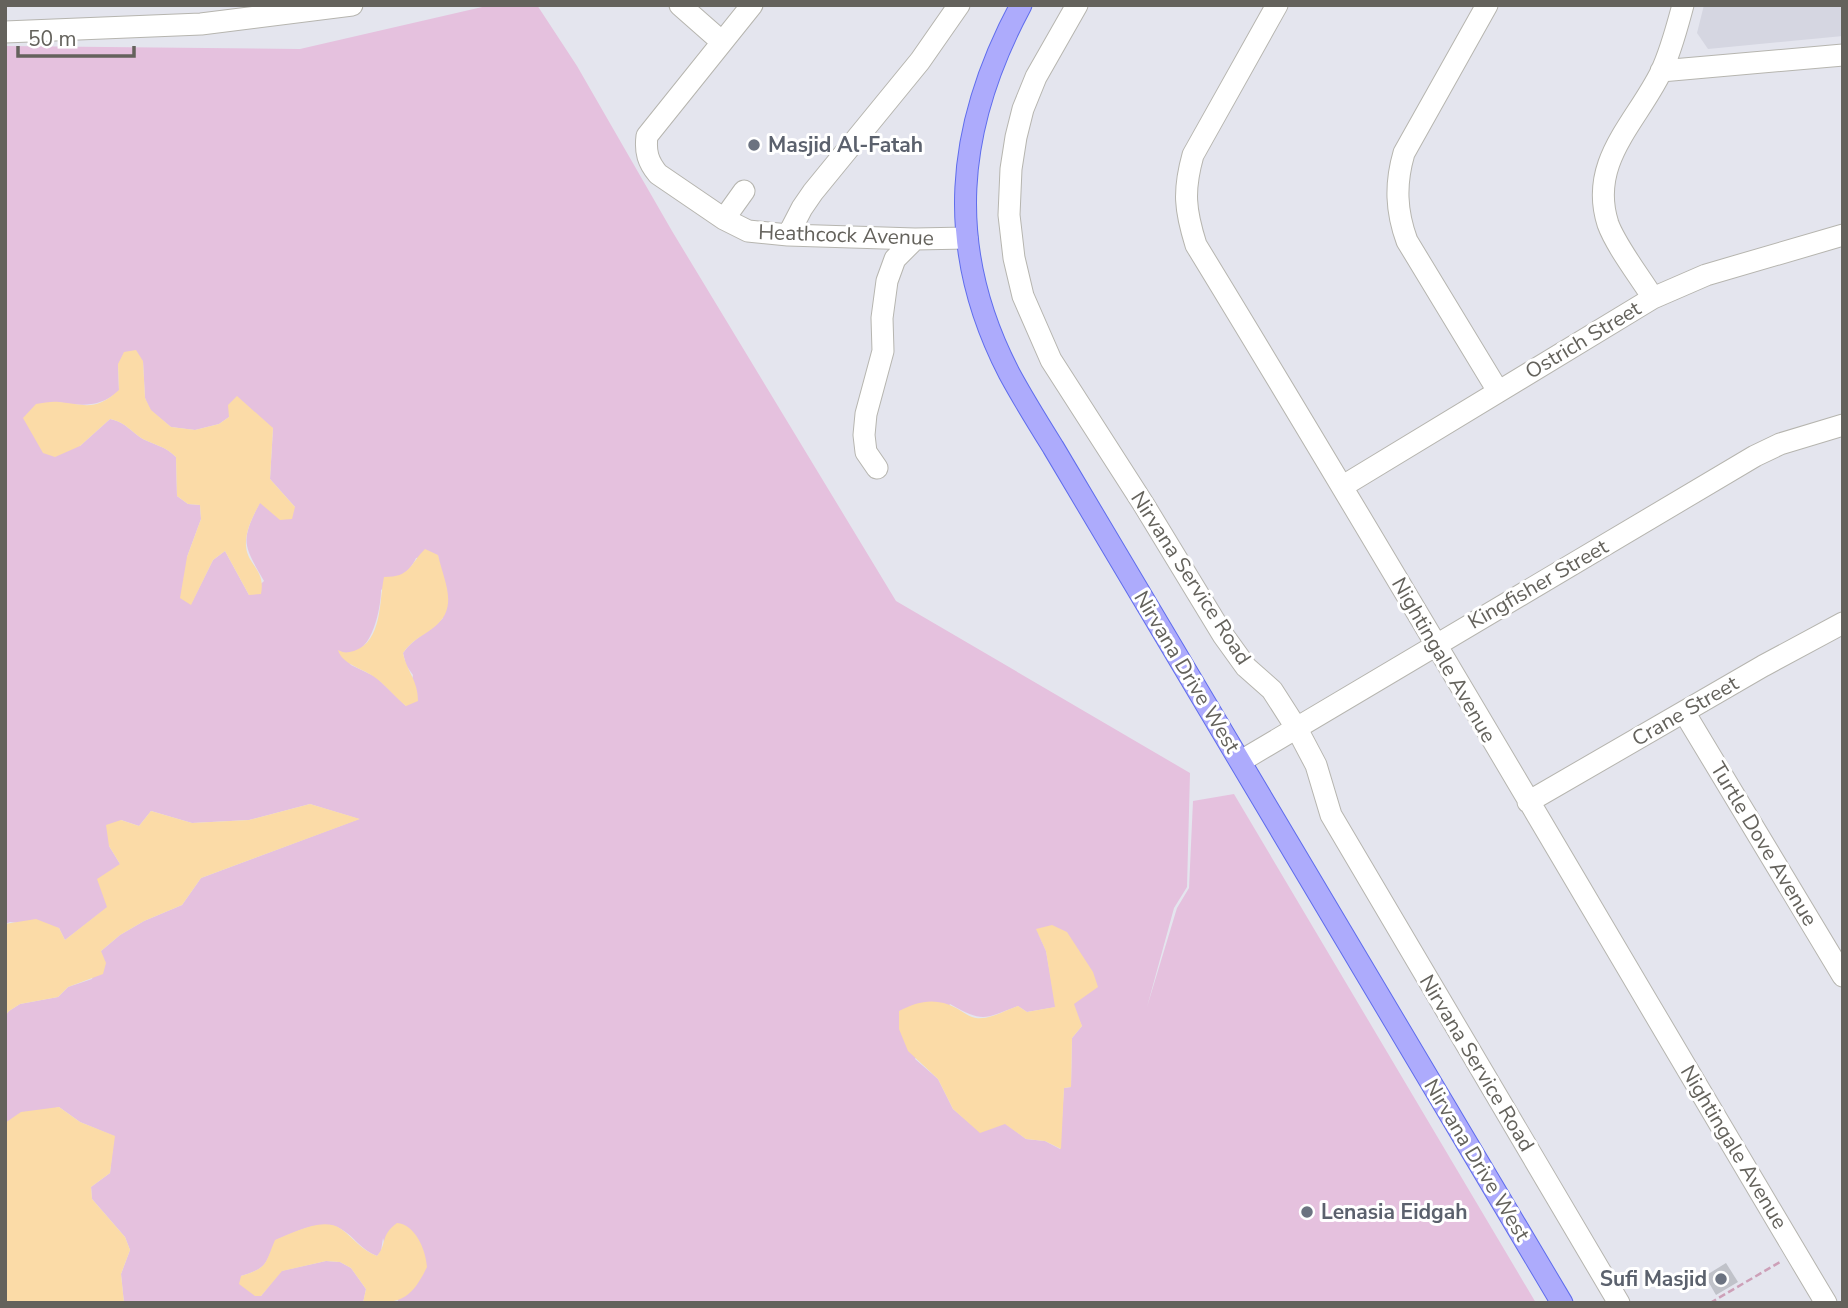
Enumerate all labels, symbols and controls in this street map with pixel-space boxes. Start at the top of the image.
scale bar [18,14,133,58]
text: 50 m [28,25,77,53]
place label: Masjid Al-Fatah [768,131,923,159]
marker: Masjid Al-Fatah [746,137,762,153]
street label: Heathcock Avenue [758,218,934,252]
street label: Ostrich Street [1520,294,1647,386]
street label: Nirvana Service Road [1124,486,1258,670]
street label: Kingfisher Street [1463,532,1614,635]
street label: Nightingale Avenue [1385,572,1503,748]
street label: Nirvana Drive West [1128,586,1247,759]
street label: Crane Street [1627,669,1744,753]
street label: Turtle Dove Avenue [1704,757,1824,931]
street label: Nirvana Service Road [1413,969,1541,1157]
street label: Nightingale Avenue [1674,1060,1794,1234]
street label: Nirvana Drive West [1418,1074,1537,1247]
place label: Lenasia Eidgah [1321,1198,1468,1226]
marker: Lenasia Eidgah [1299,1204,1315,1220]
place label: Sufi Masjid [1600,1265,1707,1293]
marker: Sufi Masjid [1713,1271,1729,1287]

